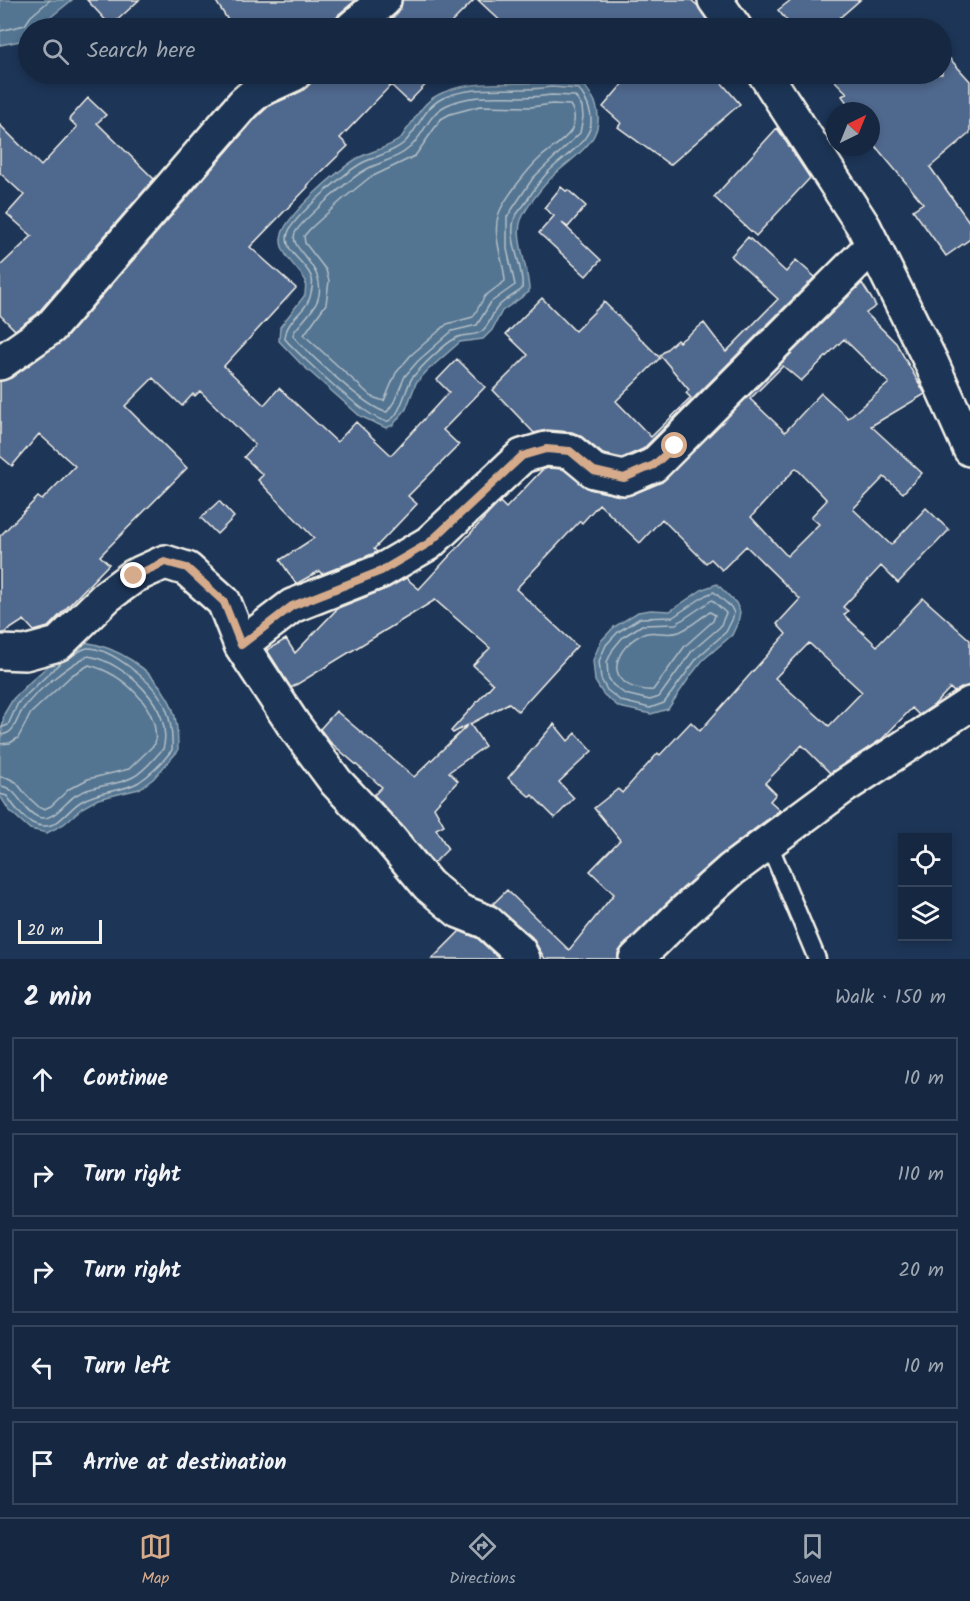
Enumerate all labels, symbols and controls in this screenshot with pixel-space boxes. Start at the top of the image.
search box [18,18,952,84]
text: Search here [87,34,195,69]
icon: search [39,35,72,68]
north arrow [826,102,880,156]
route start [661,432,687,458]
route end [120,562,146,588]
map controls [898,833,952,941]
button: locate [898,833,952,887]
button: layers [898,887,952,941]
scale bar [18,917,102,944]
text: 20 m [27,918,63,943]
text: 2 min [24,977,92,1019]
text: Walk · 150 m [835,982,946,1014]
text: Continue [83,1062,168,1097]
icon: ahead [26,1063,59,1096]
text: 10 m [904,1063,944,1095]
text: Turn right [83,1158,181,1193]
icon: right [26,1159,59,1192]
text: 110 m [898,1159,944,1191]
text: Turn right [83,1254,181,1289]
icon: right [26,1255,59,1288]
text: 20 m [898,1255,944,1287]
text: Turn left [83,1350,170,1385]
icon: left [26,1351,59,1384]
text: 10 m [904,1351,944,1383]
text: Arrive at destination [83,1446,286,1481]
icon: arrive [26,1447,59,1480]
tab: Map [139,1530,172,1591]
tab: Directions [449,1530,516,1591]
tab: Saved [793,1530,831,1591]

